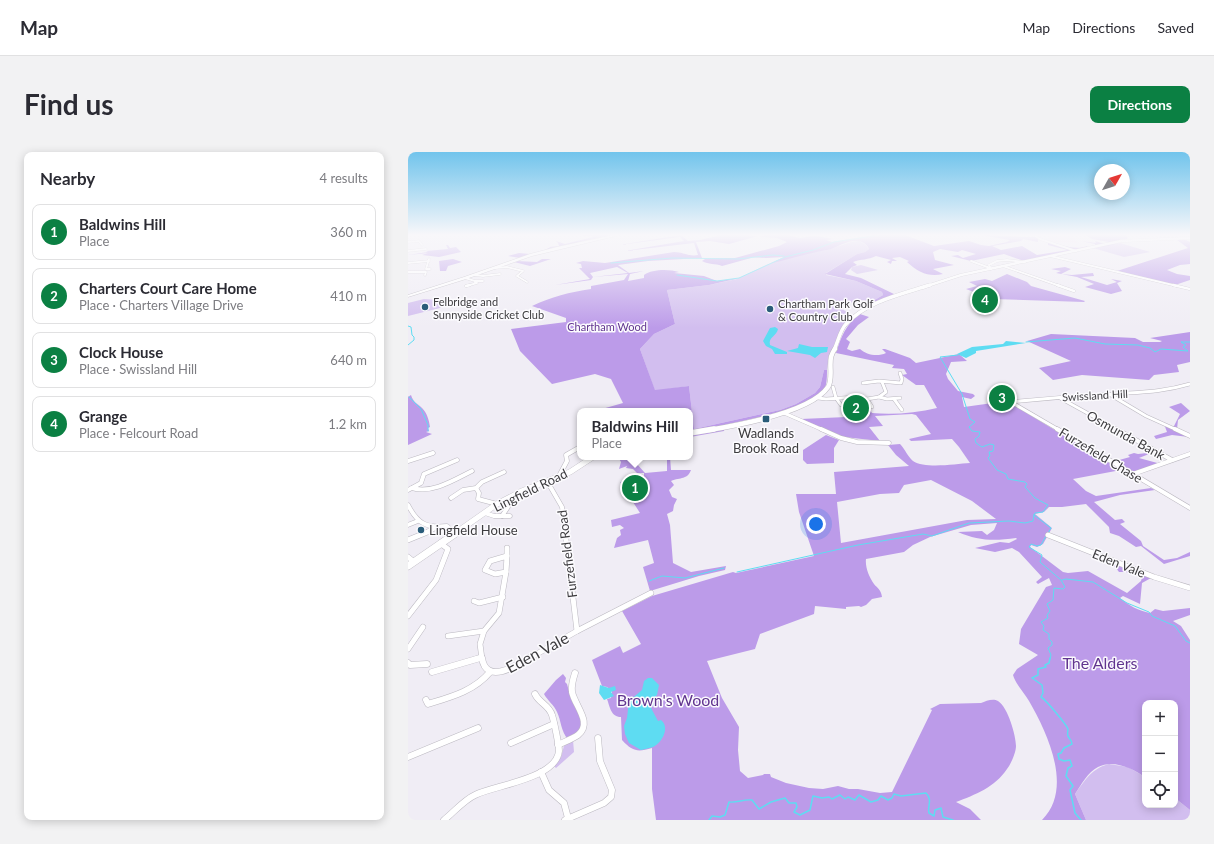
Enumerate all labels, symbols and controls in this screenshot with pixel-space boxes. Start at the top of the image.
text: Map [20,16,58,39]
text: Map [1023,19,1050,36]
text: Directions [1072,19,1135,36]
text: Saved [1157,19,1194,36]
button: Directions [1090,86,1190,123]
text: Find us [24,87,114,121]
north arrow [1094,164,1130,200]
text: Nearby [40,168,95,189]
text: 4 results [320,170,368,186]
text: Baldwins Hill [79,215,166,233]
text: 1 [50,224,58,240]
text: 360 m [330,224,367,240]
text: Place [79,233,109,249]
text: Charters Court Care Home [79,279,257,297]
pin: 4 [972,285,998,315]
text: 2 [50,288,58,304]
text: 410 m [330,288,367,304]
place label: Felbridge and Sunnyside Cricket Club [433,295,544,321]
text: Place · Charters Village Drive [79,297,243,313]
place label: Chartham Park Golf & Country Club [778,297,873,323]
marker: Felbridge and Sunnyside Cricket Club [420,302,430,312]
marker: Chartham Park Golf & Country Club [765,304,775,314]
park label: Chartham Wood [567,320,647,333]
text: Clock House [79,343,163,361]
text: 3 [50,352,58,368]
text: 640 m [330,352,367,368]
text: Place · Swissland Hill [79,361,197,377]
pin: 3 [989,383,1015,413]
street label: Swissland Hill [1062,387,1128,403]
pin: 2 [843,393,869,423]
text: Grange [79,407,127,425]
street label: Osmunda Bank [1084,407,1168,463]
popup [577,408,693,460]
marker: Wadlands Brook Road [761,414,771,424]
text: 4 [50,416,58,432]
text: 1.2 km [328,416,367,432]
text: Baldwins Hill [592,417,678,435]
street label: Furzefield Chase [1056,424,1146,486]
text: Place · Felcourt Road [79,425,198,441]
place label: Wadlands Brook Road [733,425,799,456]
text: Place [592,435,622,451]
street label: Lingfield Road [490,465,570,515]
pin: 1 [622,473,648,503]
street label: Furzefield Road [554,509,580,599]
your location [806,514,826,534]
place label: Lingfield House [429,522,518,538]
marker: Lingfield House [416,525,426,535]
street label: Eden Vale [1090,545,1148,581]
street label: Eden Vale [502,628,572,676]
park label: The Alders [1063,653,1138,672]
park label: Brown's Wood [617,690,719,709]
map controls [1142,700,1178,808]
button: + [1142,700,1178,736]
button: − [1142,736,1178,772]
button: locate [1142,772,1178,808]

